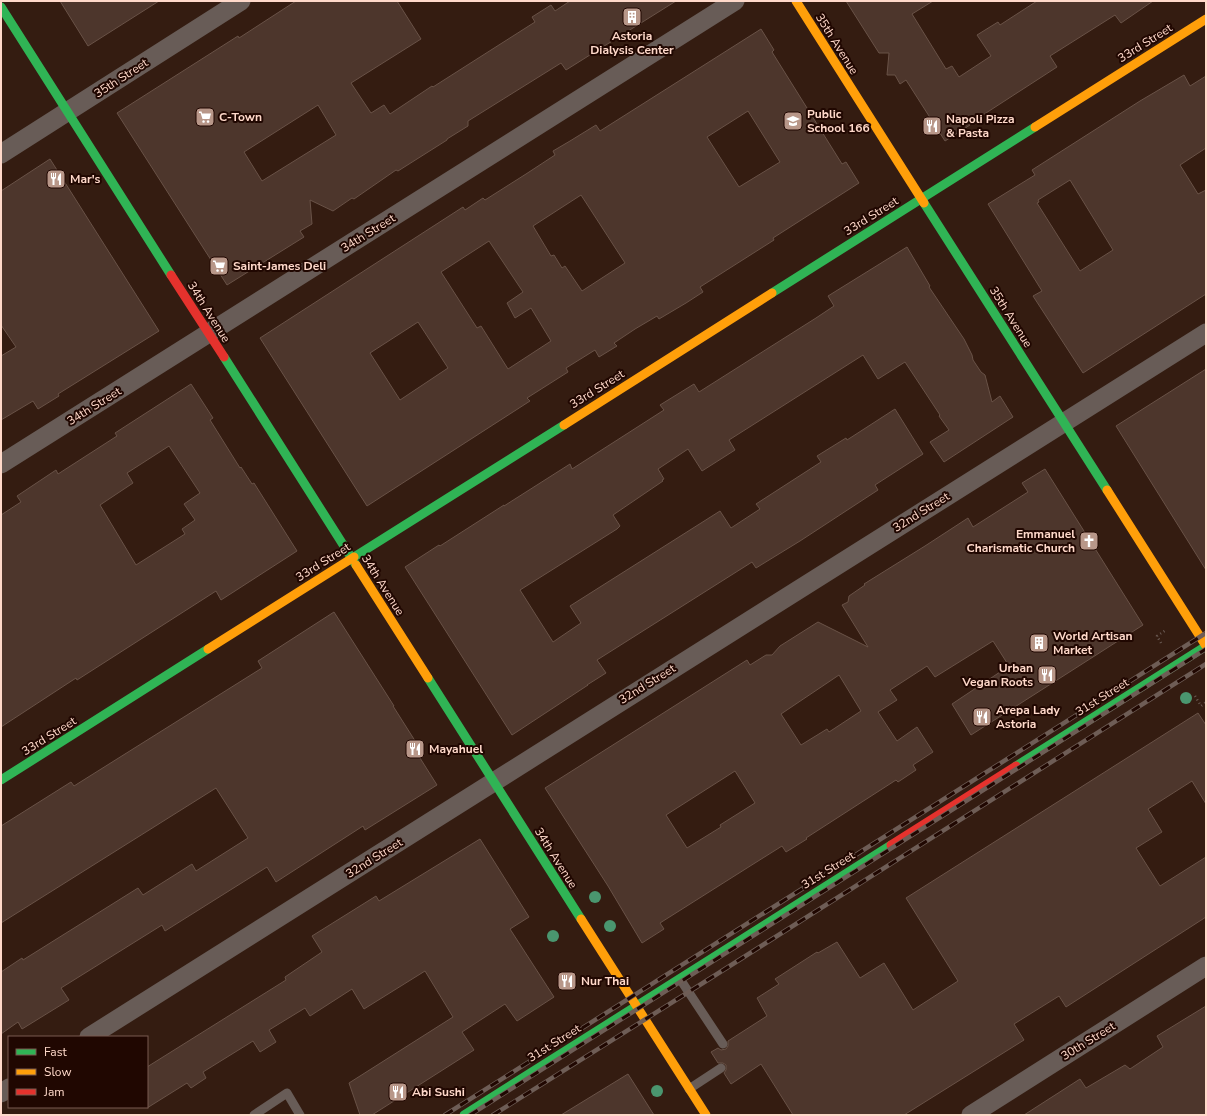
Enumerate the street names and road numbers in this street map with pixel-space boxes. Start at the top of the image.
street label: 35th Avenue [812,10,862,78]
street label: 33rd Street [1115,20,1176,66]
street label: 35th Street [91,54,152,101]
street label: 33rd Street [841,193,902,239]
street label: 34th Street [338,210,399,256]
street label: 34th Avenue [184,278,234,346]
street label: 35th Avenue [986,283,1036,351]
street label: 33rd Street [567,366,628,412]
street label: 34th Street [64,383,125,429]
street label: 32nd Street [890,488,953,536]
street label: 33rd Street [293,539,354,585]
street label: 34th Avenue [358,551,408,619]
street label: 32nd Street [616,660,679,708]
street label: 31st Street [1072,674,1132,720]
street label: 33rd Street [19,713,80,759]
street label: 34th Avenue [531,824,581,892]
street label: 32nd Street [343,834,406,882]
street label: 31st Street [798,847,858,893]
street label: 30th Street [1058,1018,1119,1064]
street label: 31st Street [524,1020,584,1066]

